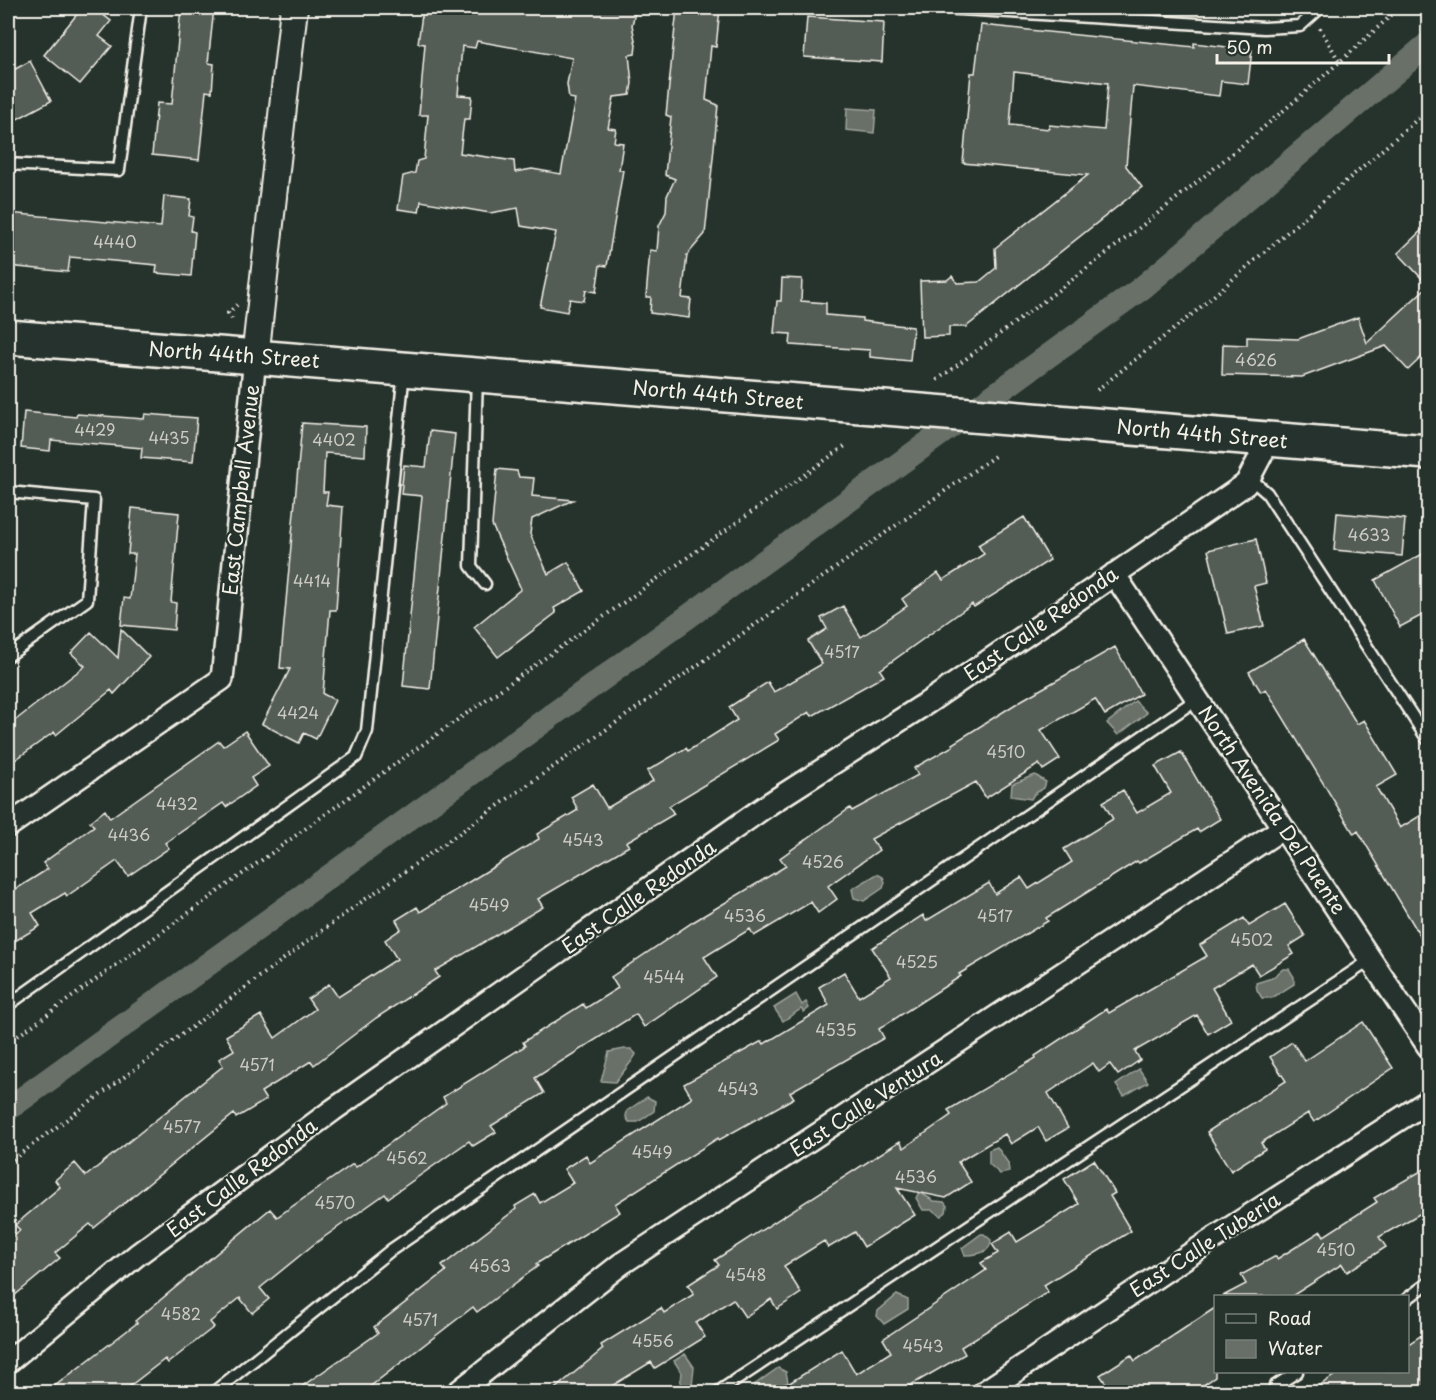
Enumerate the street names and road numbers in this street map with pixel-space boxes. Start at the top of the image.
street label: North 44th Street [147,333,321,375]
street label: North 44th Street [631,372,805,416]
street label: East Campbell Avenue [214,383,266,597]
street label: North 44th Street [1115,411,1289,455]
street label: East Calle Redonda [957,558,1124,688]
street label: North Avenida Del Puente [1192,699,1354,920]
street label: East Calle Redonda [555,831,722,961]
street label: East Calle Ventura [783,1042,948,1164]
street label: East Calle Redonda [160,1110,324,1244]
street label: East Calle Tuberia [1123,1184,1286,1304]

